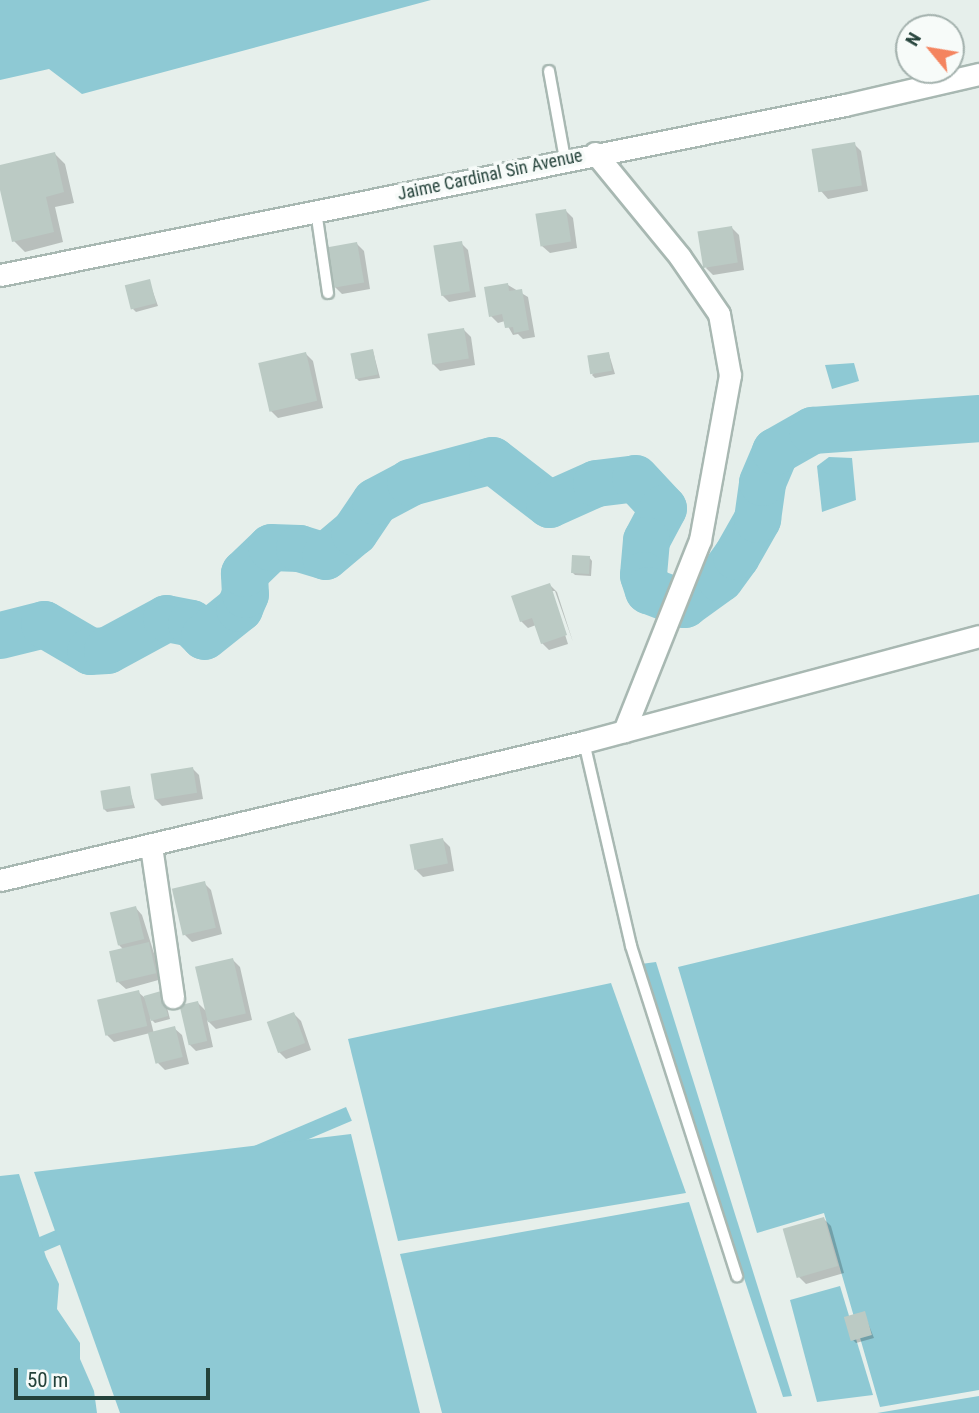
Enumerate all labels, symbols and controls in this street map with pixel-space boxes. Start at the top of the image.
north arrow [895,14,965,84]
text: N [900,28,926,50]
street label: Jaime Cardinal Sin Avenue [396,145,584,205]
scale bar [18,1354,214,1398]
text: 50 m [27,1368,68,1392]

